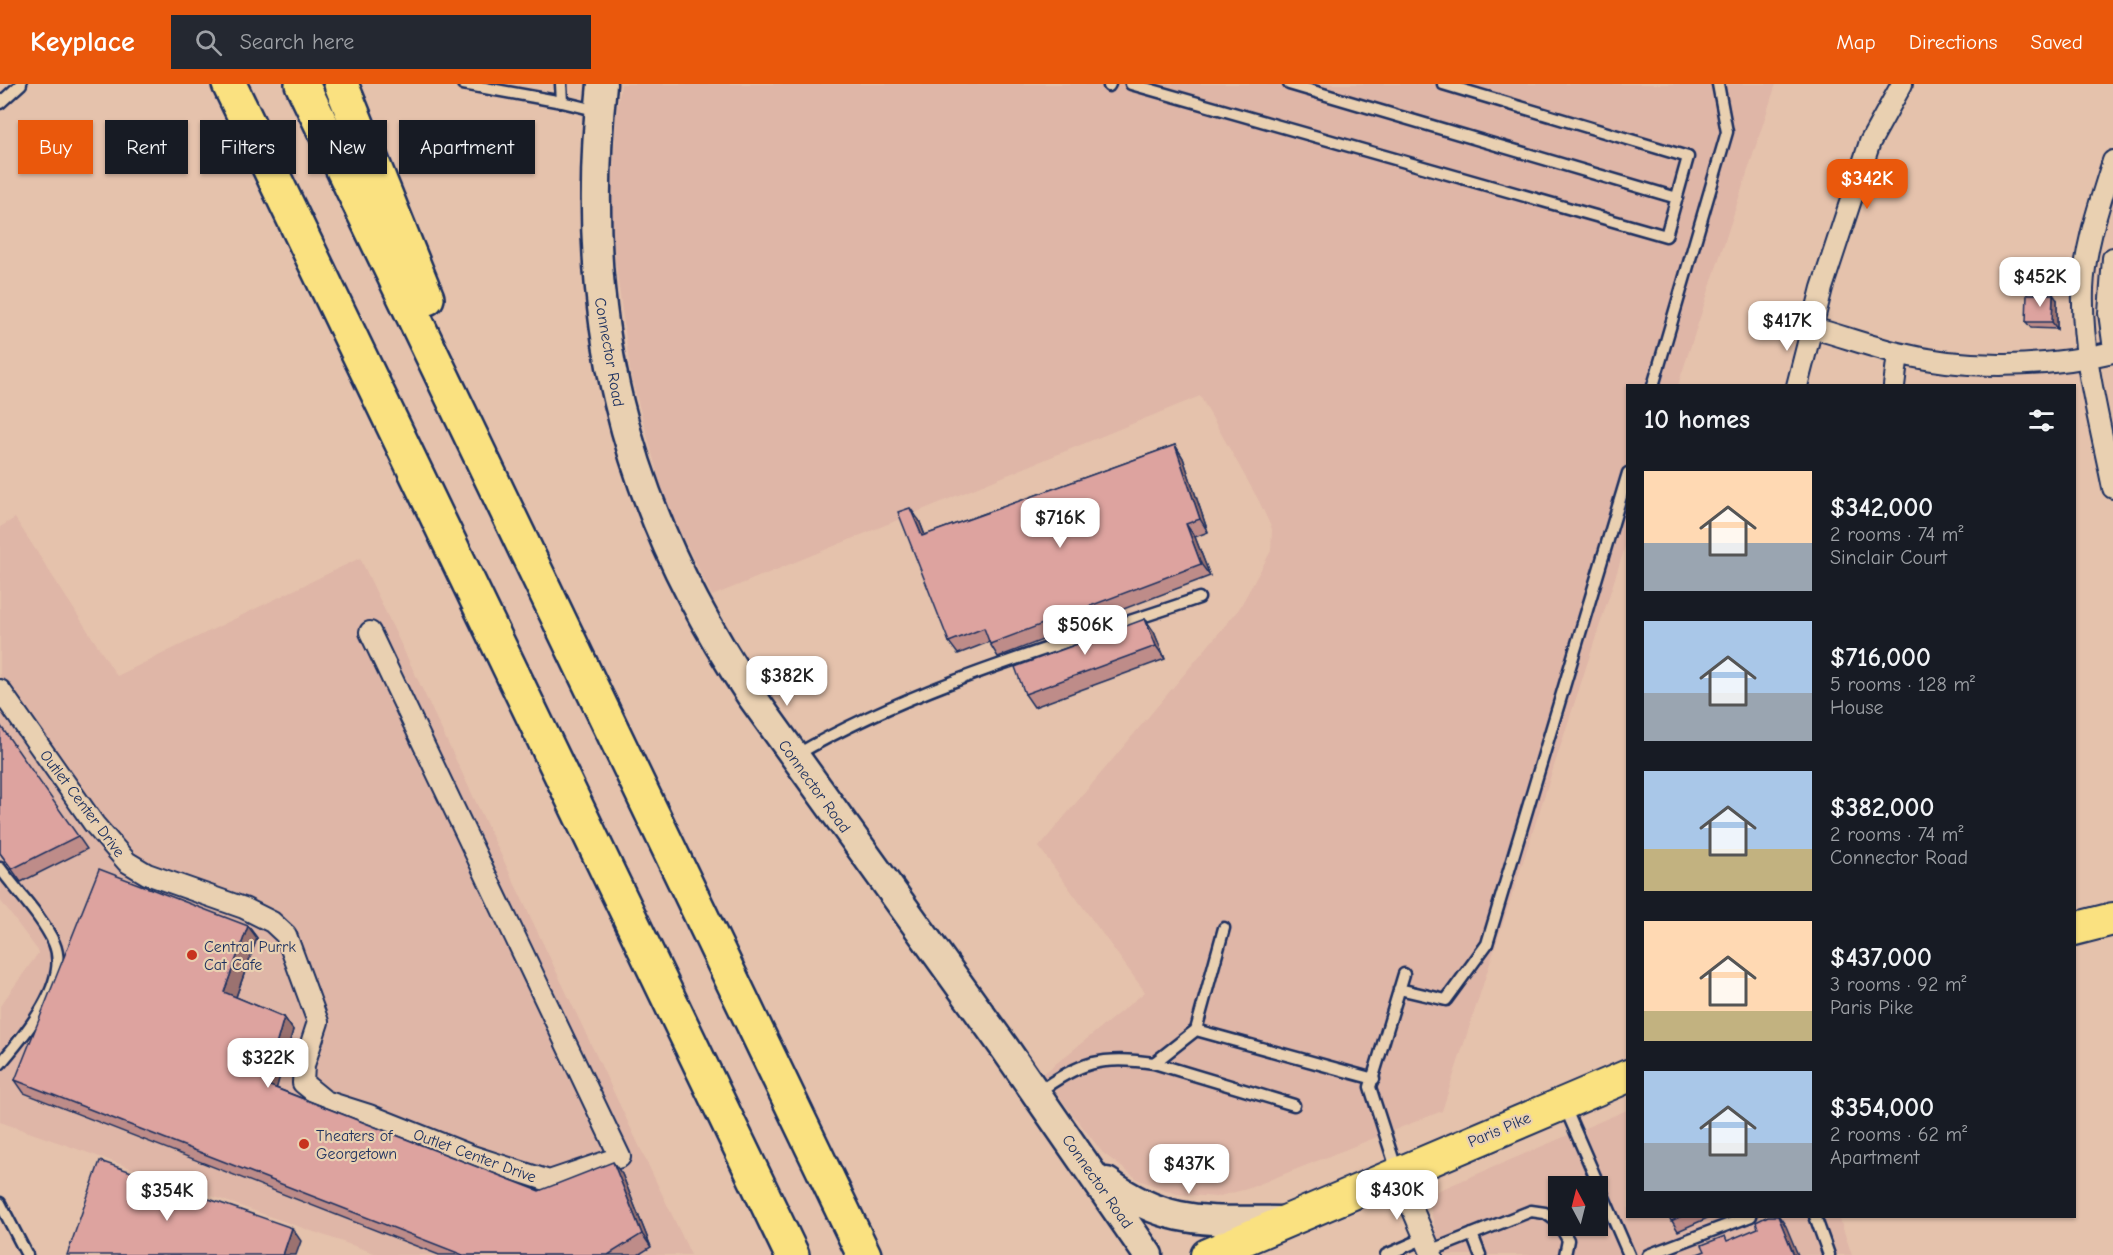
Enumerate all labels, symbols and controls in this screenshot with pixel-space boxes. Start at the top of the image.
search box [171,15,591,69]
text: Keyplace [30,26,135,58]
icon: search [192,26,225,59]
text: Search here [240,29,354,55]
text: Map [1836,30,1876,54]
text: Directions [1909,30,1998,54]
text: Saved [2031,30,2083,54]
chip: Buy [18,120,93,174]
chip: Rent [105,120,188,174]
chip: Filters [200,120,296,174]
chip: New [308,120,387,174]
chip: Apartment [399,120,535,174]
pin: $342K [1825,159,1909,210]
text: $342K [1841,167,1893,190]
pin: $452K [1998,257,2082,308]
text: $452K [2013,265,2067,288]
street label: Connector Road [591,296,627,408]
pin: $417K [1745,301,1829,352]
text: $417K [1762,309,1812,332]
icon: filters [2025,404,2058,437]
text: 10 homes [1644,405,1750,435]
text: $342,000 [1830,493,1933,523]
icon: home [1692,495,1764,567]
pin: $716K [1018,498,1102,549]
text: $716K [1035,506,1085,529]
text: 2 rooms · 74 m² [1830,523,1963,546]
text: Sinclair Court [1830,546,1947,569]
pin: $506K [1043,605,1127,656]
text: $506K [1057,613,1113,636]
text: $716,000 [1830,643,1931,673]
icon: home [1692,645,1764,717]
pin: $382K [745,656,829,707]
text: $382K [760,664,814,687]
text: 5 rooms · 128 m² [1830,673,1975,696]
text: House [1830,696,1884,719]
street label: Connector Road [774,737,854,837]
street label: Outlet Center Drive [36,746,128,861]
text: $382,000 [1830,793,1934,823]
icon: home [1692,795,1764,867]
text: 2 rooms · 74 m² [1830,823,1963,846]
text: Connector Road [1830,846,1968,869]
place label: Central Purrk Cat Cafe [204,938,296,974]
text: $437,000 [1830,943,1932,973]
icon: home [1692,945,1764,1017]
marker: Central Purrk Cat Cafe [185,948,199,962]
text: 3 rooms · 92 m² [1830,973,1967,996]
text: Paris Pike [1830,996,1913,1019]
pin: $322K [226,1038,310,1089]
text: $322K [241,1046,295,1069]
text: $354,000 [1830,1093,1934,1123]
icon: home [1692,1095,1764,1167]
street label: Paris Pike [1465,1109,1534,1151]
text: 2 rooms · 62 m² [1830,1123,1967,1146]
street label: Outlet Center Drive [411,1125,539,1187]
place label: Theaters of Georgetown [316,1127,397,1163]
street label: Connector Road [1058,1131,1136,1232]
marker: Theaters of Georgetown [297,1137,311,1151]
pin: $437K [1147,1144,1231,1195]
text: Apartment [1830,1146,1920,1169]
text: $437K [1163,1152,1215,1175]
pin: $430K [1355,1170,1439,1221]
pin: $354K [125,1171,209,1222]
north arrow [1548,1176,1608,1236]
map controls [1548,1176,1608,1236]
text: $430K [1370,1178,1424,1201]
text: $354K [140,1179,194,1202]

